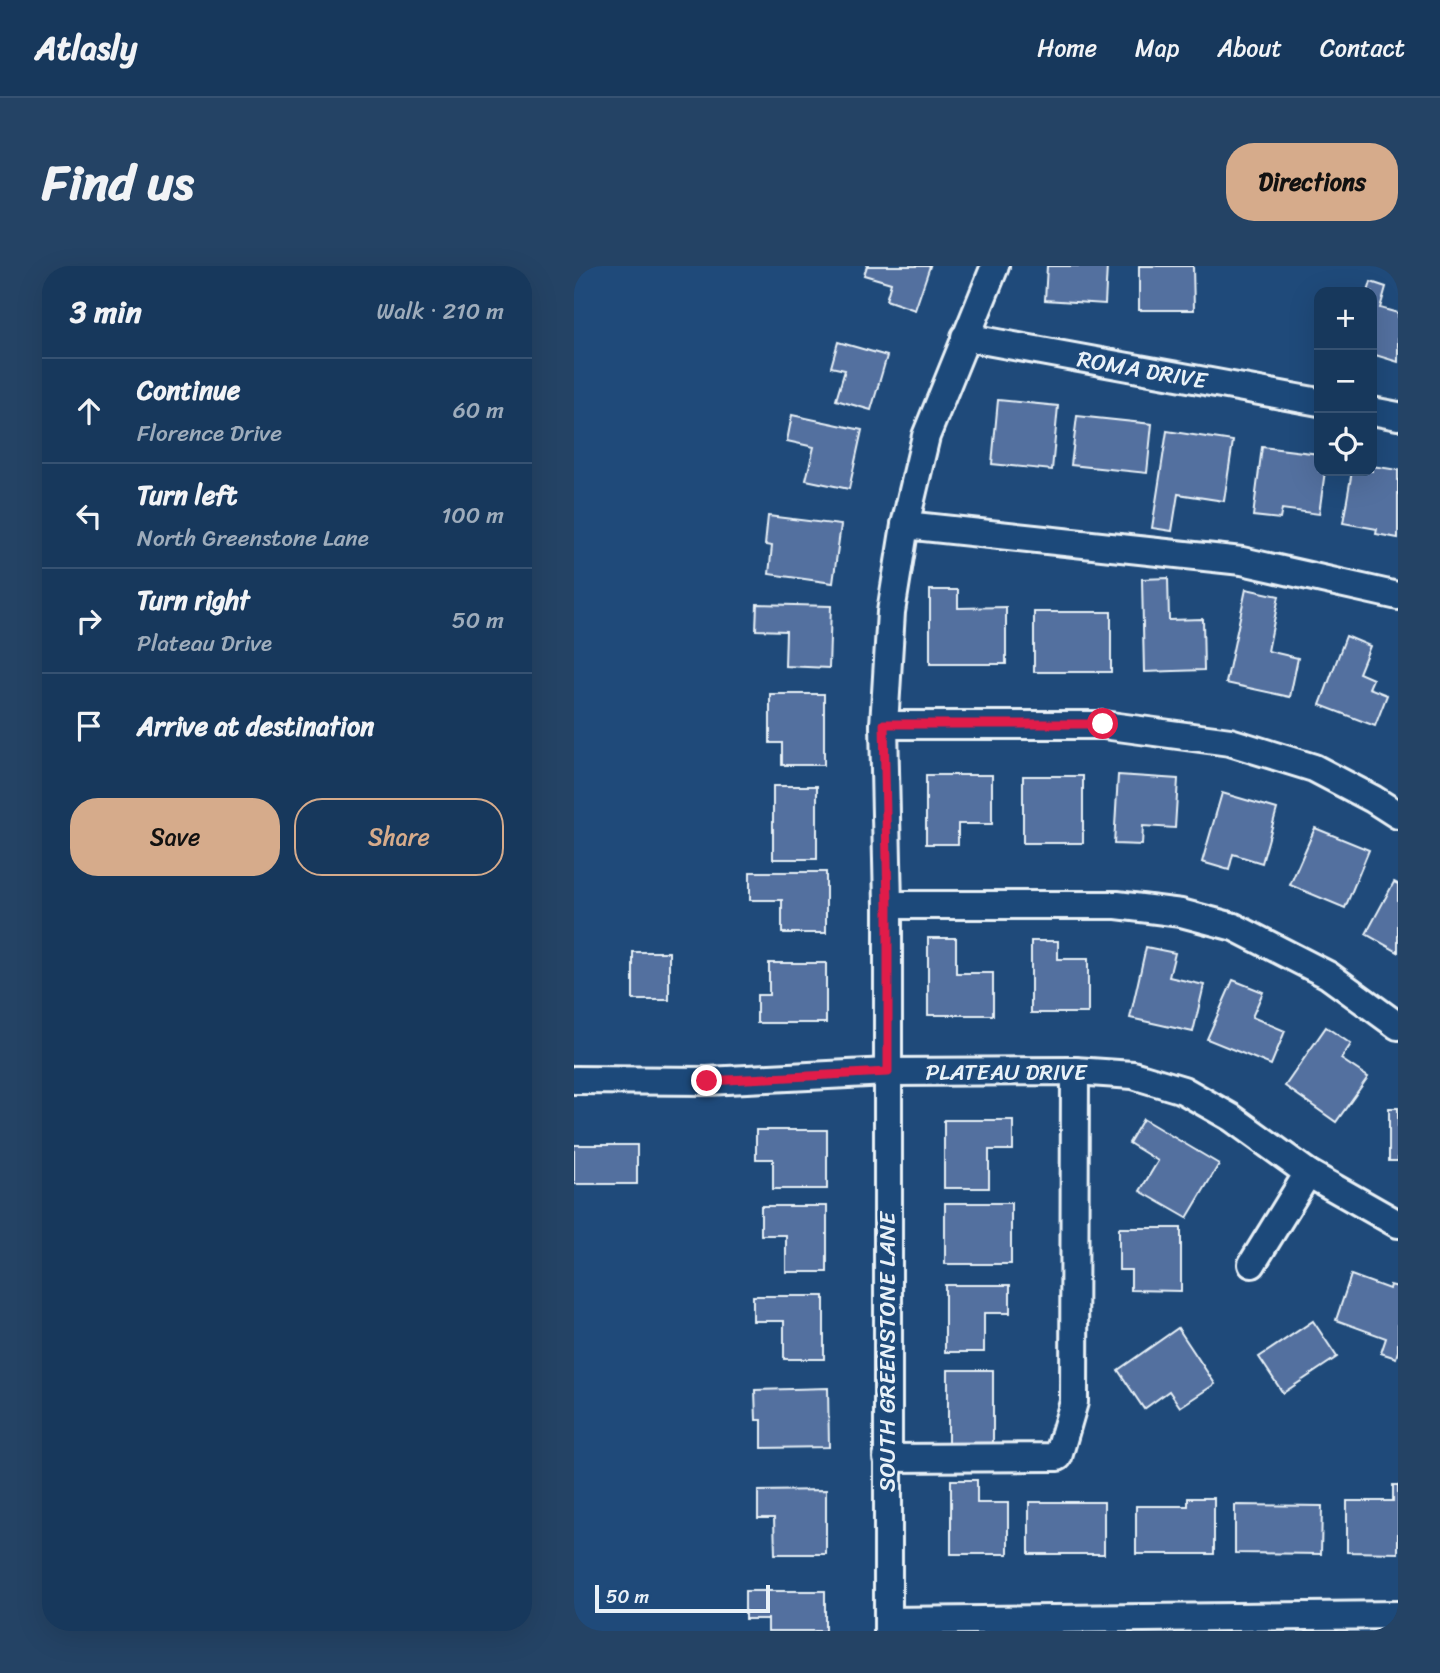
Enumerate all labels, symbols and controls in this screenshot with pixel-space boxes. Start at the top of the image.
text: Atlasly [35,19,137,77]
text: Home [1037,27,1097,69]
text: Map [1135,27,1179,69]
text: About [1217,27,1282,69]
text: Contact [1320,27,1405,69]
text: Find us [42,139,194,226]
button: Directions [1226,143,1398,221]
text: 3 min [70,285,142,339]
map controls [1314,287,1377,476]
button: + [1314,287,1377,350]
text: Walk · 210 m [377,291,504,332]
street label: ROMA DRIVE [1074,338,1211,402]
button: − [1314,350,1377,413]
text: Continue [137,367,240,413]
text: 60 m [453,390,504,431]
icon: ahead [70,392,108,430]
text: Florence Drive [137,413,282,454]
button: locate [1314,413,1377,476]
text: Turn left [137,472,237,518]
text: 100 m [441,495,504,536]
icon: left [70,497,108,535]
text: North Greenstone Lane [137,518,369,559]
text: Turn right [137,577,250,623]
text: 50 m [452,600,504,641]
icon: right [70,602,108,640]
text: Plateau Drive [137,623,272,664]
text: Arrive at destination [137,703,374,749]
icon: arrive [70,707,108,745]
route start [1087,708,1118,739]
button: Save [70,798,280,876]
button: Share [294,798,504,876]
street label: PLATEAU DRIVE [925,1052,1088,1093]
route end [691,1065,722,1096]
street label: SOUTH GREENSTONE LANE [867,1211,908,1492]
text: 50 m [606,1580,649,1613]
scale bar [595,1582,770,1614]

